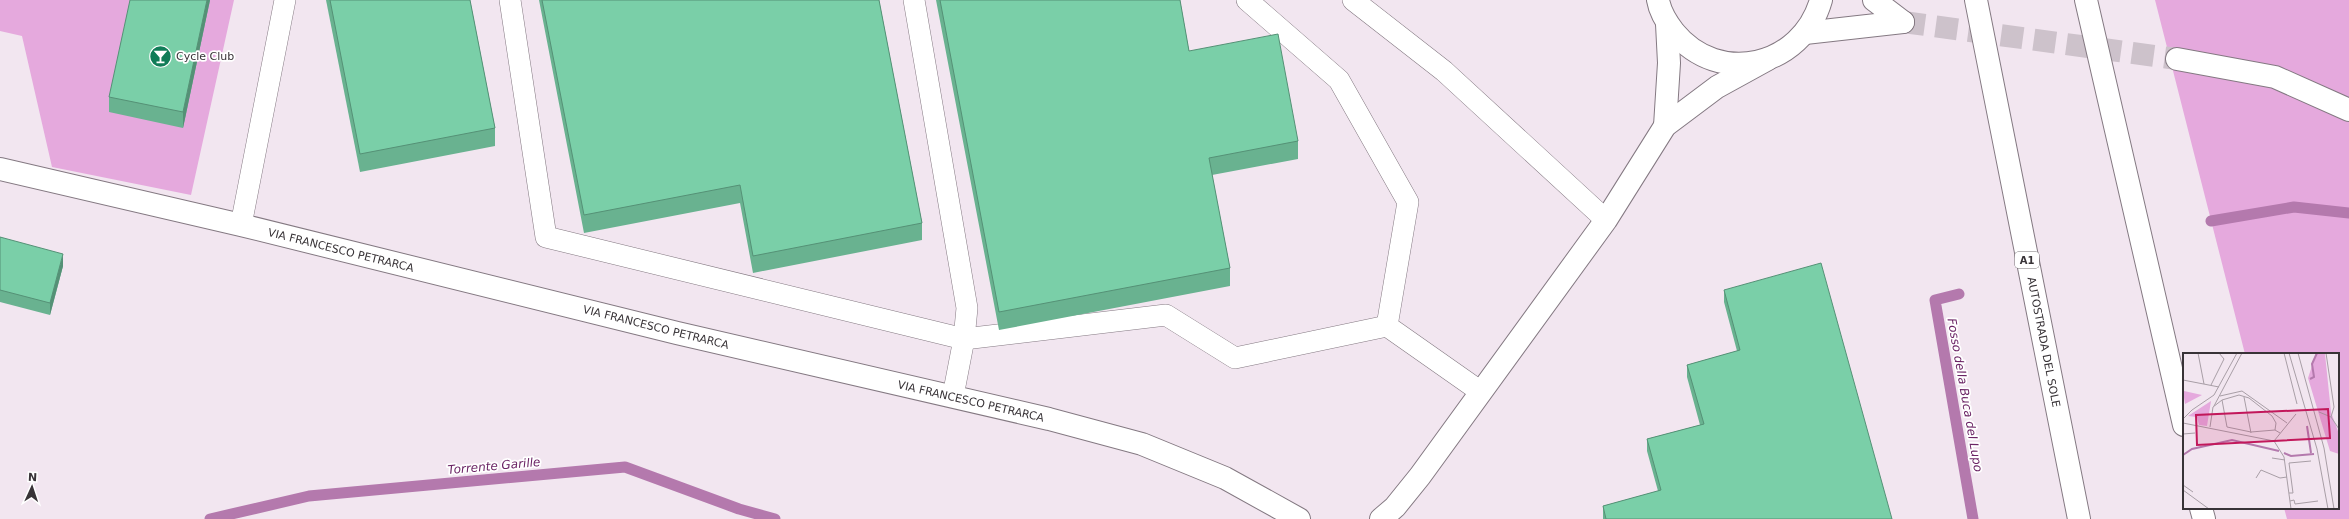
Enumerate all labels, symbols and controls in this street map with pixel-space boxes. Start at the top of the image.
bar icon: Cycle Club [147,43,173,69]
place label: Cycle Club [176,50,234,63]
street label: VIA FRANCESCO PETRARCA [267,226,416,275]
road number: A1 [2015,252,2039,268]
street label: AUTOSTRADA DEL SOLE [2024,276,2063,408]
street label: VIA FRANCESCO PETRARCA [582,303,731,352]
water label: Fosso della Buca del Lupo [1945,317,1985,473]
inset map [2183,353,2339,509]
street label: VIA FRANCESCO PETRARCA [896,378,1046,425]
water label: Torrente Garille [447,455,541,477]
north arrow [12,467,52,507]
text: N [28,471,37,484]

